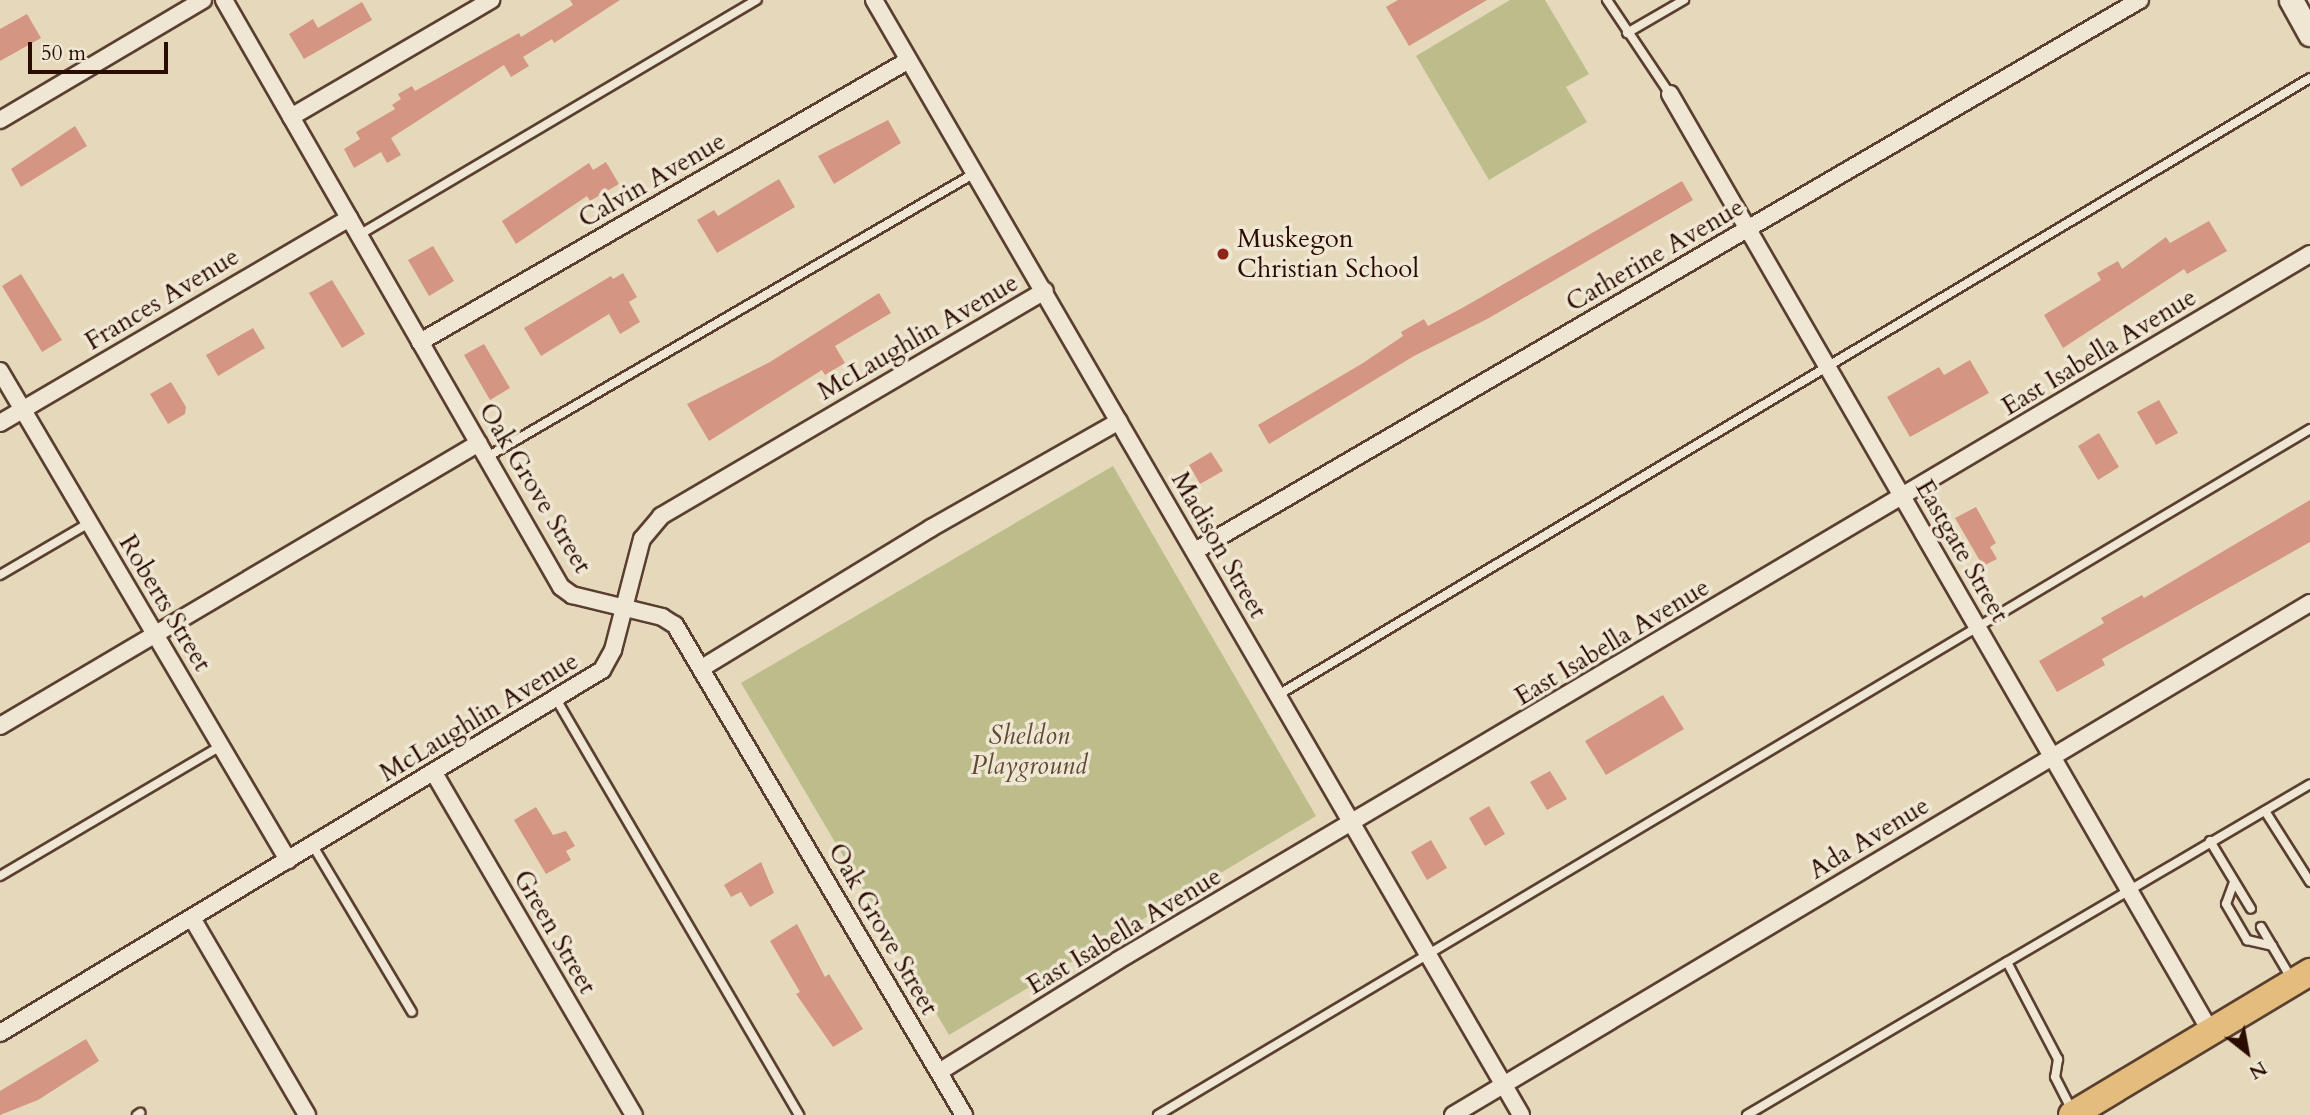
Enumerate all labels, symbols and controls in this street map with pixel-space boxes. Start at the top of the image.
scale bar [32,28,172,72]
text: 50 m [41,39,86,68]
street label: Calvin Avenue [573,125,731,235]
street label: Catherine Avenue [1561,191,1749,319]
place label: Muskegon Christian School [1237,223,1419,284]
street label: Frances Avenue [79,241,245,357]
marker: Muskegon Christian School [1215,246,1231,262]
street label: McLaughlin Avenue [812,267,1024,407]
street label: East Isabella Avenue [1996,282,2202,422]
street label: Oak Grove Street [472,397,598,579]
street label: Madison Street [1165,466,1273,624]
street label: Eastgate Street [1909,474,2015,628]
street label: Roberts Street [112,529,218,677]
street label: East Isabella Avenue [1509,572,1715,712]
street label: McLaughlin Avenue [374,645,584,789]
park label: Sheldon Playground [971,720,1087,782]
street label: Ada Avenue [1803,790,1935,886]
street label: Oak Grove Street [821,838,945,1020]
street label: East Isabella Avenue [1021,861,1227,1001]
street label: Green Street [507,864,603,1000]
north arrow [2212,1017,2282,1087]
text: N [2244,1055,2272,1085]

